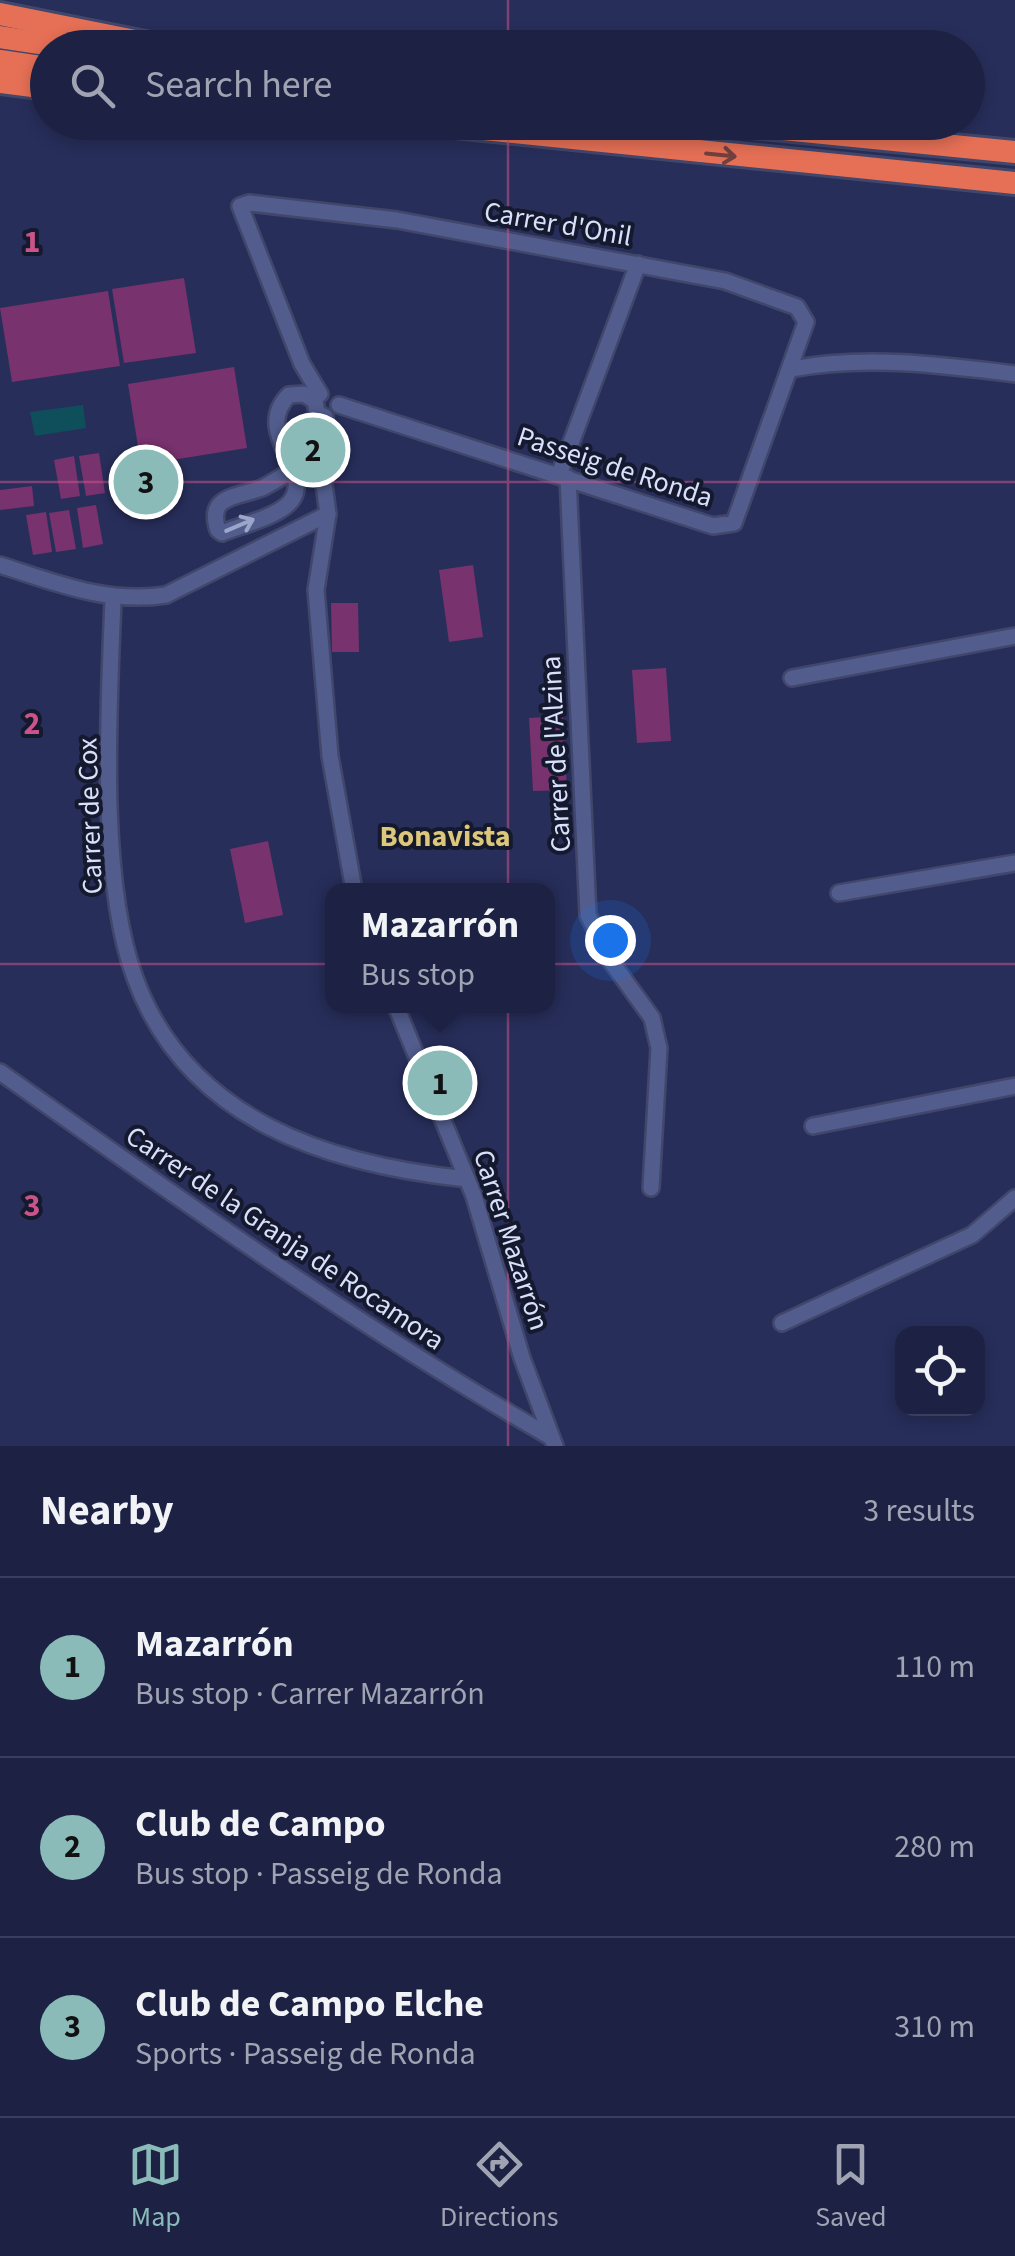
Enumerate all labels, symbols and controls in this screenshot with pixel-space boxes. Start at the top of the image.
search box [30,30,985,140]
icon: search [65,58,120,113]
text: Search here [145,58,332,112]
one-way arrow [705,146,737,165]
street label: Carrer d'Onil [481,191,635,257]
text: 1 [24,219,40,265]
pin: 2 [280,412,346,488]
street label: Passeig de Ronda [512,417,718,517]
pin: 3 [114,444,178,520]
one-way arrow [224,515,255,533]
street label: Carrer de l'Alzina [531,655,581,853]
text: 2 [24,701,40,747]
street label: Carrer de Cox [67,737,113,895]
district label: Bonavista [379,815,511,858]
popup [325,883,555,1013]
text: Mazarrón [361,898,519,952]
your location [585,915,636,966]
text: Bus stop [361,952,475,998]
pin: 1 [408,1046,472,1120]
street label: Carrer de la Granja de Rocamora [118,1116,452,1360]
street label: Carrer Mazarrón [463,1144,559,1336]
text: 3 [24,1183,40,1229]
map controls [895,1326,985,1416]
button: locate [895,1326,985,1416]
text: Nearby [40,1481,174,1541]
text: 3 results [863,1488,975,1534]
text: Mazarrón [135,1617,294,1671]
text: 1 [64,1644,81,1690]
text: 110 m [894,1644,975,1690]
text: Bus stop · Carrer Mazarrón [135,1671,485,1717]
text: Club de Campo [135,1797,386,1851]
text: 2 [64,1824,81,1870]
text: 280 m [894,1824,975,1870]
text: Bus stop · Passeig de Ronda [135,1851,503,1897]
text: Club de Campo Elche [135,1977,484,2031]
text: 3 [64,2004,81,2050]
text: 310 m [894,2004,975,2050]
text: Sports · Passeig de Ronda [135,2031,476,2077]
tab: Map [128,2137,183,2237]
tab: Directions [440,2137,559,2237]
tab: Saved [815,2137,887,2237]

